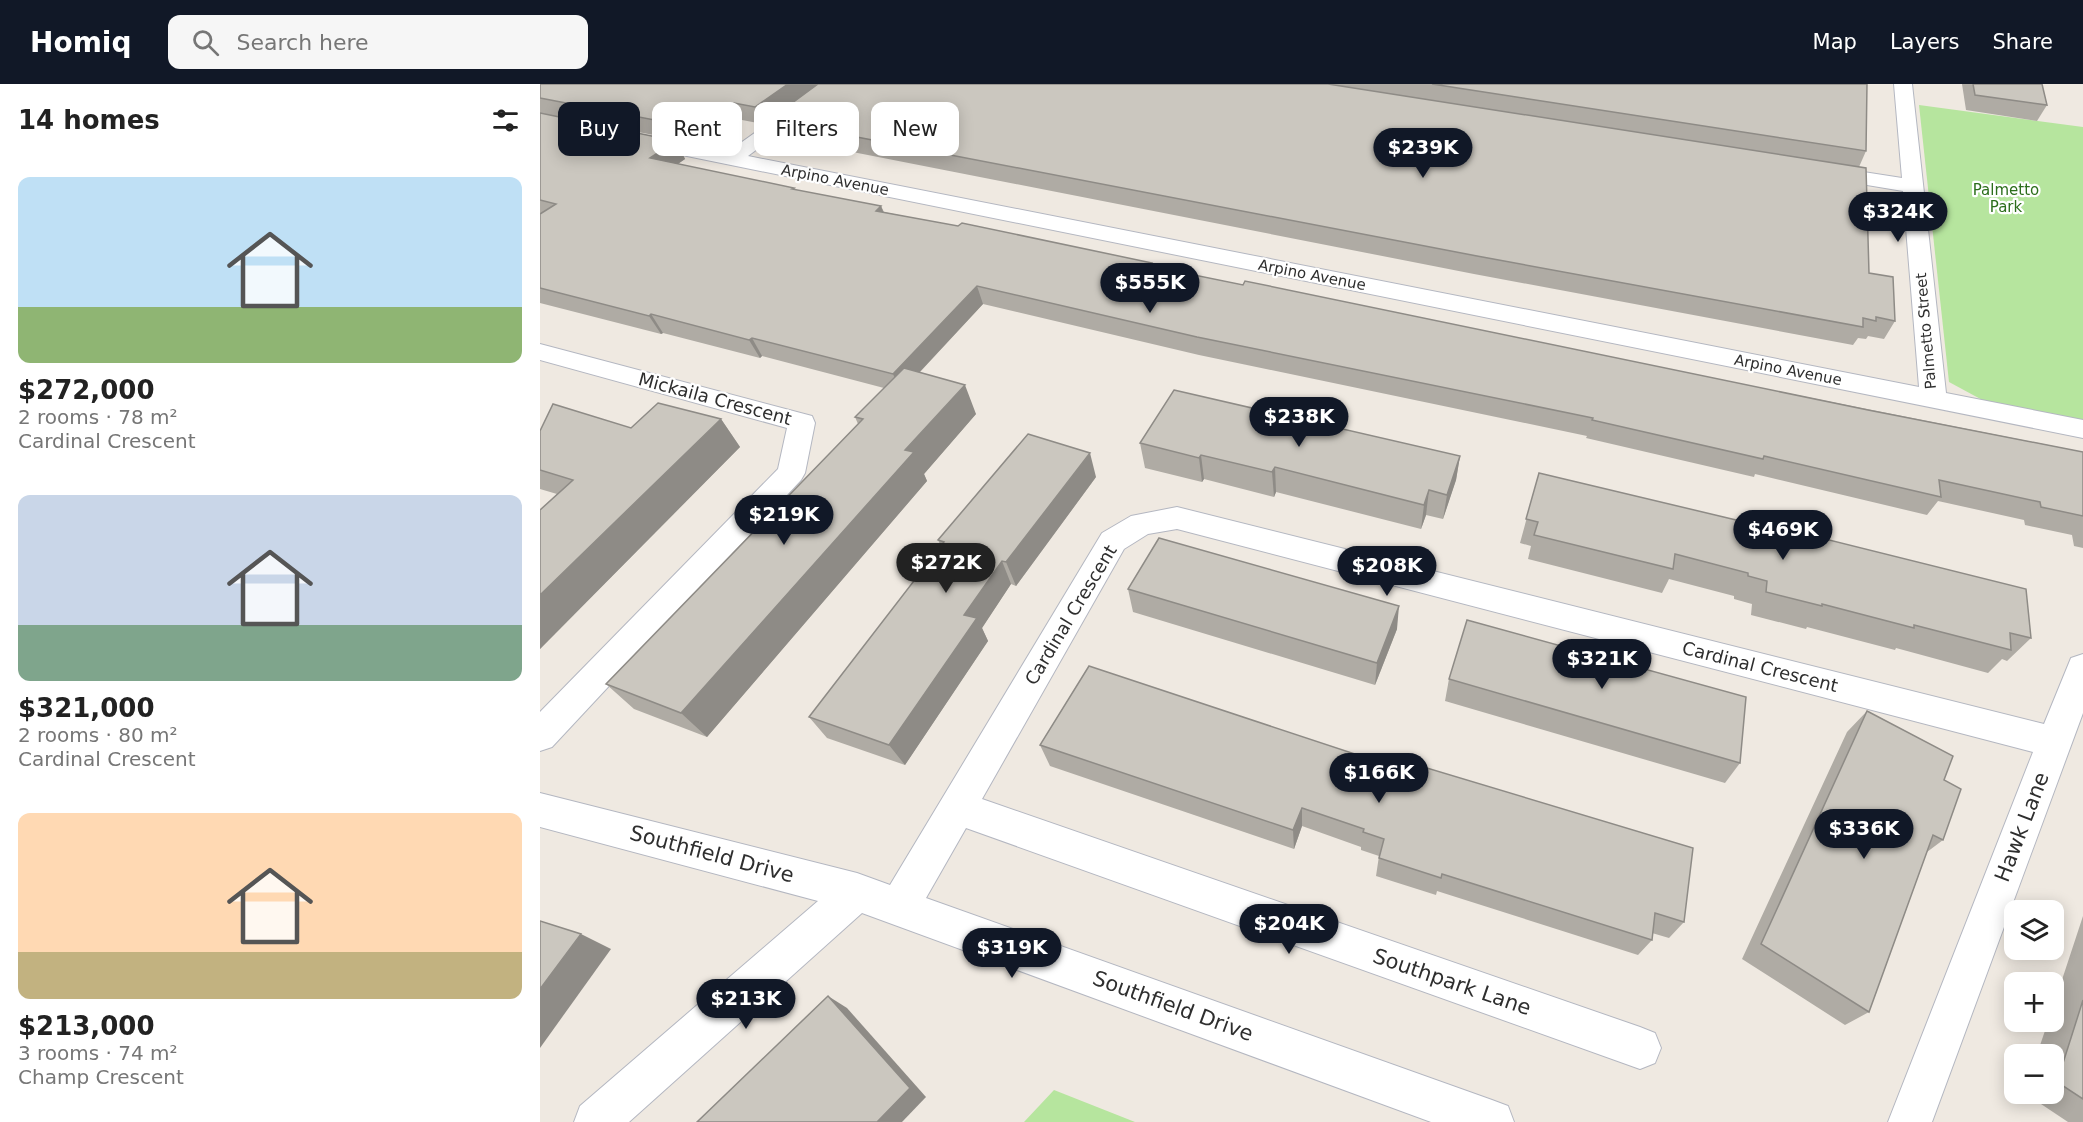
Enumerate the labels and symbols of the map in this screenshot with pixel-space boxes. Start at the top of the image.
pin: $239K [1381,128,1465,179]
street label: Arpino Avenue [780,161,890,199]
park label: Palmetto Park [1973,181,2039,216]
pin: $324K [1856,192,1940,243]
street label: Arpino Avenue [1257,256,1367,294]
pin: $555K [1108,263,1192,314]
street label: Palmetto Street [1912,272,1940,390]
street label: Arpino Avenue [1733,351,1843,389]
street label: Mickaila Crescent [636,368,794,429]
pin: $238K [1257,397,1341,448]
pin: $219K [742,495,826,546]
pin: $469K [1741,510,1825,561]
street label: Cardinal Crescent [1020,541,1121,689]
pin: $272K [904,543,988,594]
pin: $208K [1345,546,1429,597]
street label: Cardinal Crescent [1680,637,1840,696]
pin: $321K [1560,639,1644,690]
pin: $166K [1337,753,1421,804]
street label: Hawk Lane [1990,769,2054,885]
pin: $336K [1822,809,1906,860]
street label: Southfield Drive [627,821,797,887]
pin: $204K [1247,904,1331,955]
pin: $319K [970,928,1054,979]
street label: Southpark Lane [1370,944,1534,1020]
street label: Southfield Drive [1089,966,1257,1046]
pin: $213K [704,979,788,1030]

